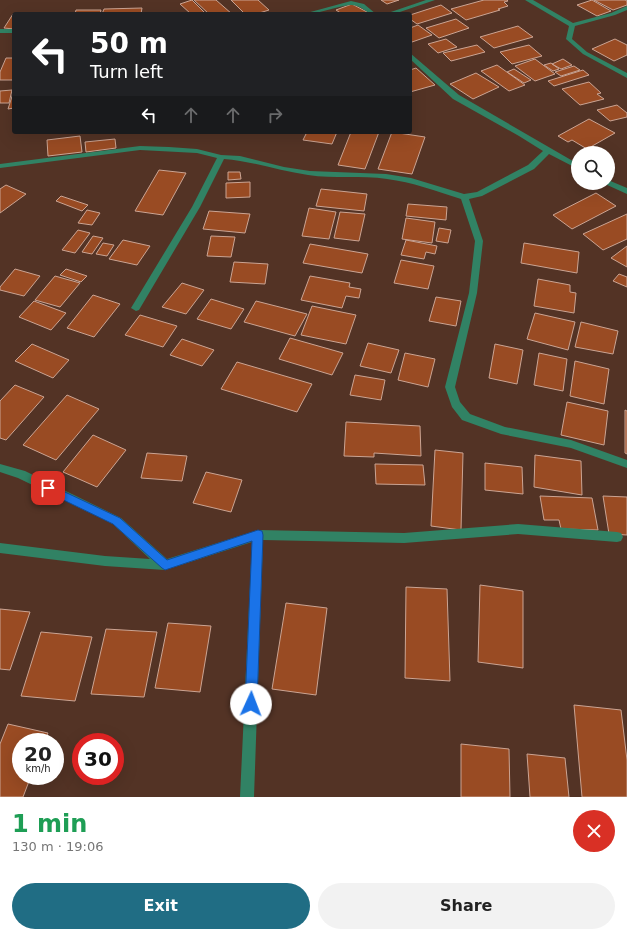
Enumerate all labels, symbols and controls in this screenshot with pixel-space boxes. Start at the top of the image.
text: 50 m [90,27,168,60]
icon: left [24,28,76,80]
text: Turn left [90,61,163,82]
icon: left [138,104,160,126]
icon: ahead [180,104,202,126]
icon: ahead [222,104,244,126]
icon: right [264,104,286,126]
map controls [571,146,615,190]
button: search [571,146,615,190]
pin [31,471,65,505]
icon: arrive [37,477,59,499]
position arrow [230,683,272,725]
speed limit sign: 30 [72,733,124,785]
text: 20 [24,742,52,766]
text: km/h [25,763,51,774]
text: 1 min [12,810,87,838]
button: close [573,810,615,852]
text: 130 m · 19:06 [12,839,103,854]
button: Exit [12,883,310,929]
button: Share [318,883,615,929]

